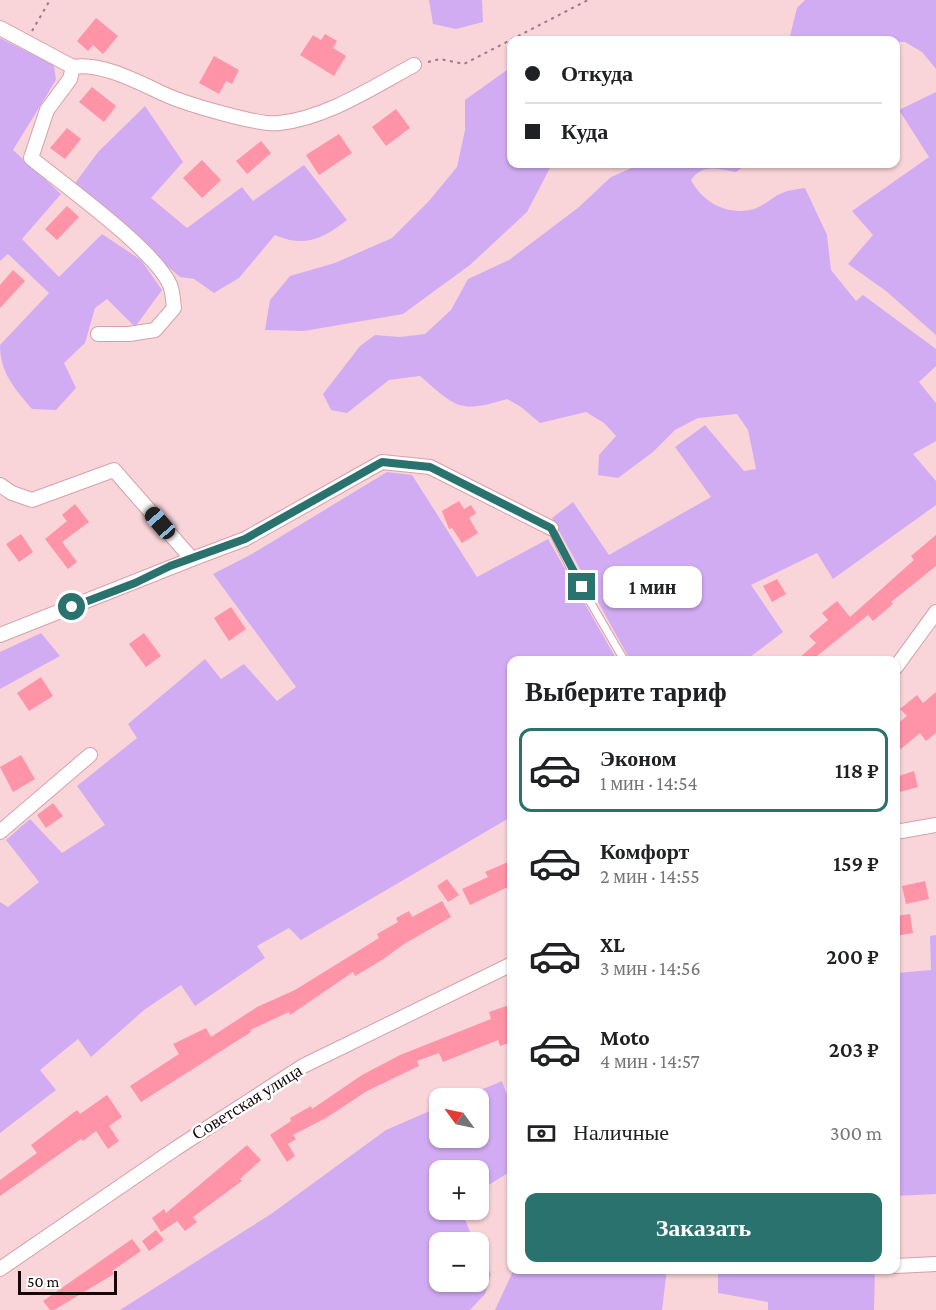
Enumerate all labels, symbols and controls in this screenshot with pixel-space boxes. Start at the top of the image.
text: Откуда [561,61,633,86]
text: Куда [561,119,608,144]
car [141,504,179,542]
callout: 1 мин [603,566,702,608]
route end [568,573,595,600]
text: 1 мин [629,576,676,598]
route start [58,593,85,620]
text: Выберите тариф [525,677,727,707]
icon: car [528,743,582,797]
text: Эконом [600,746,677,771]
text: 118 ₽ [835,758,879,783]
text: 1 мин · 14:54 [600,772,698,794]
icon: car [528,836,582,890]
text: Комфорт [600,839,689,864]
text: 159 ₽ [833,851,879,876]
text: 2 мин · 14:55 [600,865,700,887]
icon: car [528,929,582,983]
text: XL [600,932,625,957]
text: 200 ₽ [826,944,879,969]
text: 3 мин · 14:56 [600,957,701,979]
icon: car [528,1022,582,1076]
text: Moto [600,1025,650,1050]
text: 203 ₽ [829,1037,879,1062]
text: 4 мин · 14:57 [600,1050,700,1072]
street label: Советская улица [188,1060,306,1144]
north arrow [429,1088,489,1148]
map controls [429,1088,489,1292]
icon: cash [525,1117,558,1150]
text: Наличные [573,1120,669,1145]
text: 300 m [830,1122,882,1144]
button: + [429,1160,489,1220]
button: Заказать [525,1193,882,1262]
button: − [429,1232,489,1292]
scale bar [18,1268,117,1296]
text: 50 m [27,1273,59,1290]

